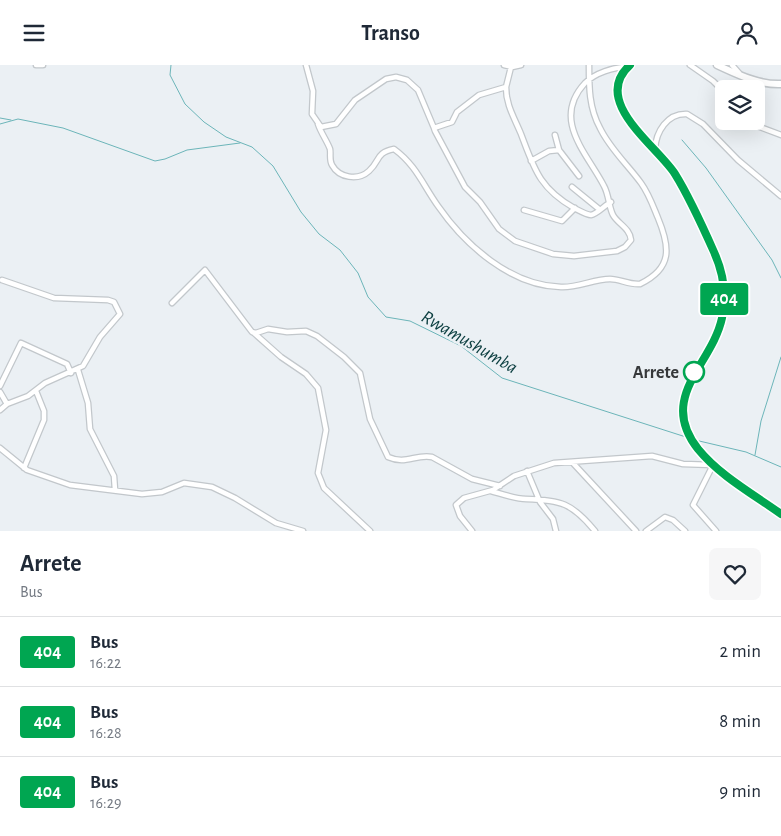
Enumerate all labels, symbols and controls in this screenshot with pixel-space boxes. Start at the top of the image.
icon: menu [20,19,48,47]
icon: person [733,19,761,47]
text: Transo [361,22,420,44]
map controls [715,80,765,130]
button: layers [715,80,765,130]
line badge: 404 [695,283,753,315]
text: 404 [710,290,738,308]
water label: Rwamushumba [418,307,521,377]
marker: Arrete [683,361,705,383]
place label: Arrete [633,364,679,382]
button: heart [709,548,761,600]
text: Arrete [20,552,82,576]
text: Bus [20,584,43,600]
text: Bus [90,633,118,652]
text: 2 min [720,642,761,661]
text: 404 [34,643,61,661]
text: 16:22 [90,655,121,671]
text: Bus [90,703,118,722]
text: 8 min [719,712,761,731]
text: 404 [34,713,61,731]
text: 16:28 [90,725,122,741]
text: Bus [90,773,118,792]
text: 9 min [719,782,761,801]
text: 404 [34,783,61,801]
text: 16:29 [90,795,122,811]

